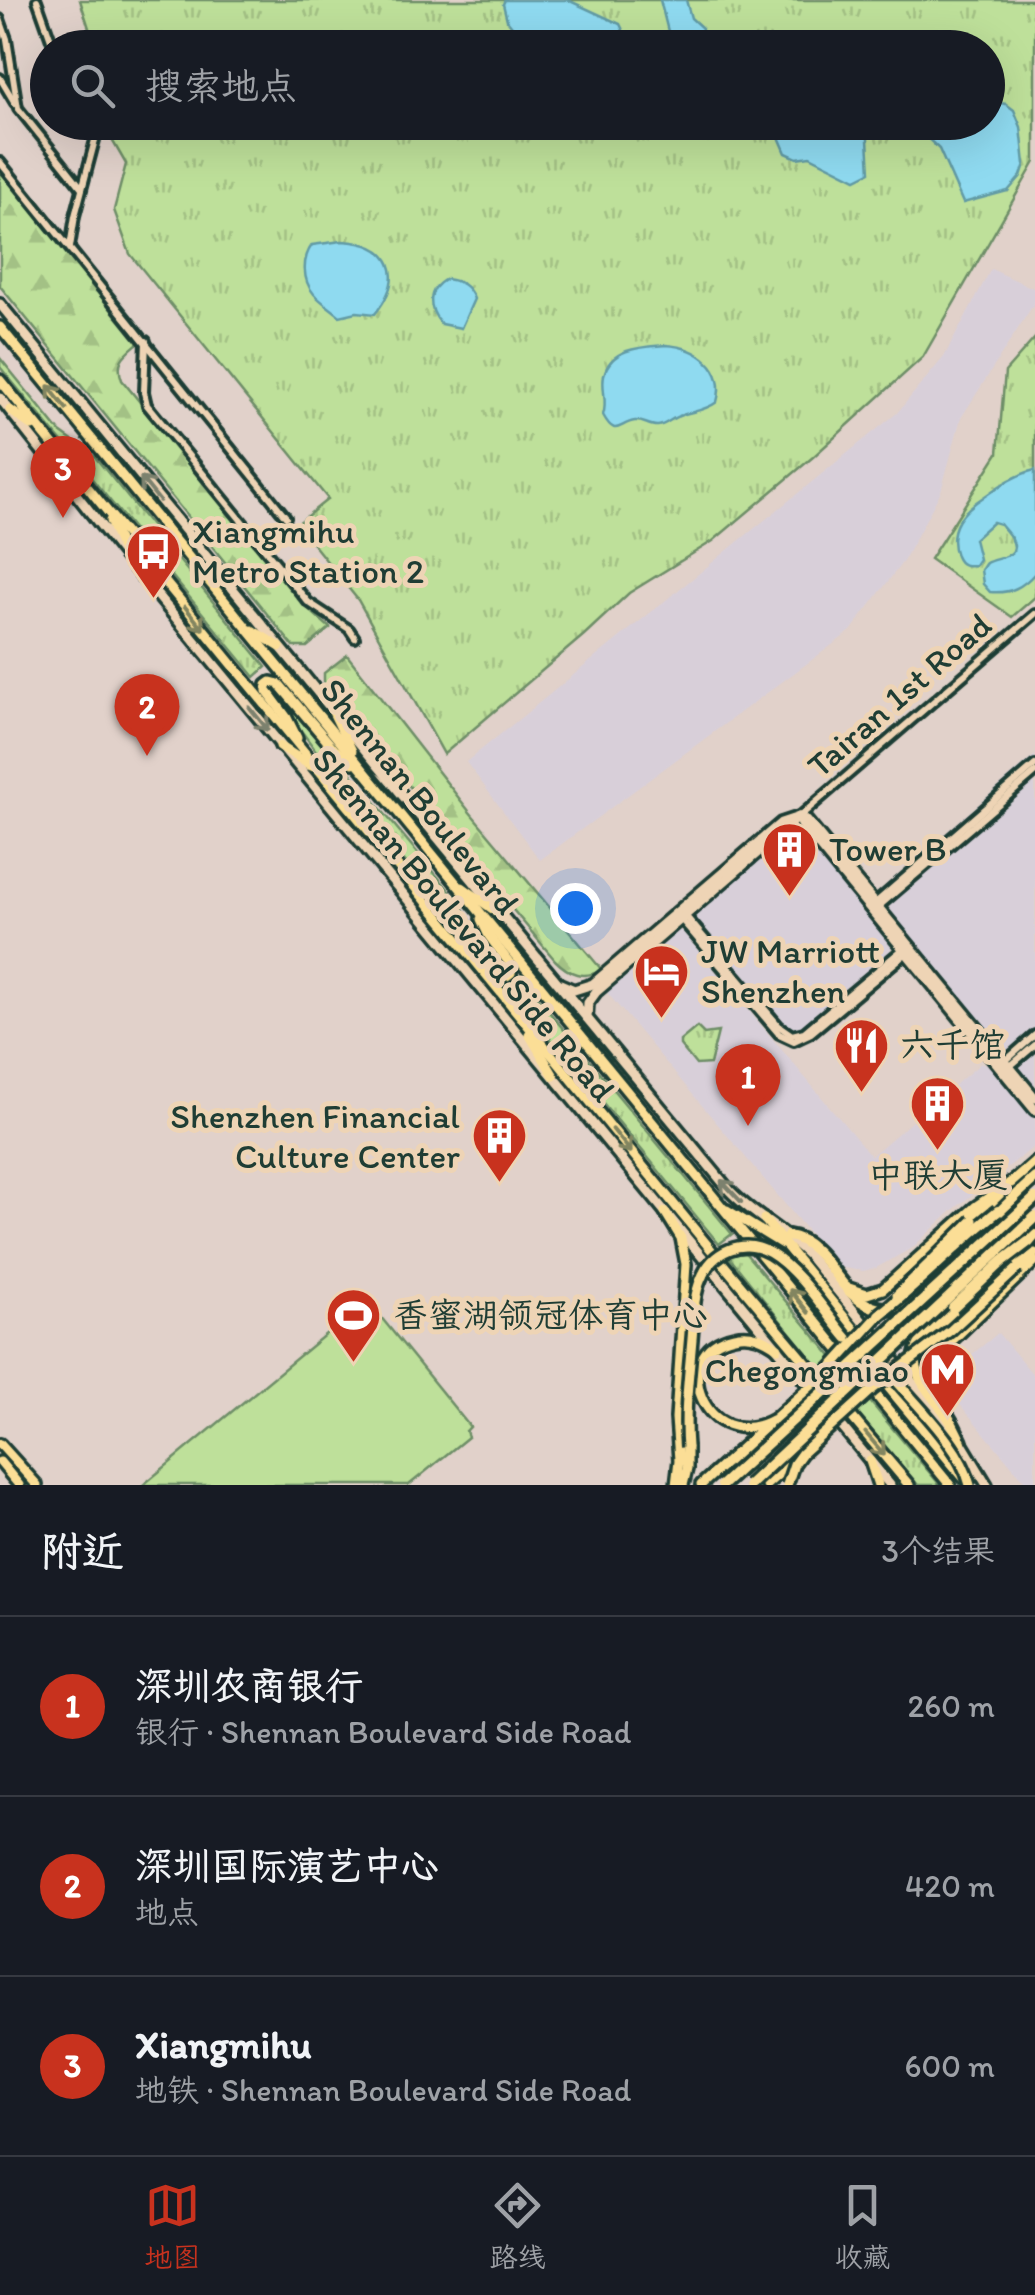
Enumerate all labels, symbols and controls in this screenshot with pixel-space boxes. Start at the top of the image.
search box [30,30,1005,140]
icon: search [65,58,120,113]
text: 搜索地点 [145,63,297,109]
one-way arrow [47,385,69,411]
pin: 3 [30,436,96,518]
one-way arrow [140,476,162,502]
place label: Xiangmihu Metro Station 2 [192,510,424,592]
bus stop icon: Xiangmihu Metro Station 2 [123,521,183,600]
street label: Tairan 1st Road [799,604,1000,786]
one-way arrow [183,605,205,631]
street label: Shennan Boulevard [312,669,528,923]
pin: 2 [114,674,180,756]
one-way arrow [248,706,270,732]
street label: Shennan Boulevard Side Road [304,740,624,1110]
building icon: Tower B [760,819,820,898]
place label: Tower B [829,828,947,870]
your location [550,883,601,934]
place label: JW Marriott Shenzhen [701,930,880,1012]
hotel icon: JW Marriott Shenzhen [632,941,692,1020]
restaurant icon: 六千馆 [831,1015,891,1094]
place label: 六千馆 [900,1024,1005,1066]
pin: 1 [716,1044,780,1126]
building icon: 中联大厦 [908,1074,968,1153]
place label: Shenzhen Financial Culture Center [170,1095,460,1177]
building icon: Shenzhen Financial Culture Center [469,1106,529,1185]
one-way arrow [611,1127,633,1153]
place label: 中联大厦 [868,1154,1008,1196]
one-way arrow [719,1179,743,1203]
sports icon: 香蜜湖领冠体育中心 [324,1285,384,1364]
one-way arrow [788,1289,810,1315]
place label: 香蜜湖领冠体育中心 [393,1294,708,1336]
metro station icon: Chegongmiao [918,1340,978,1419]
place label: Chegongmiao [705,1349,909,1391]
one-way arrow [863,1431,885,1457]
text: 附近 [40,1526,124,1577]
text: 3个结果 [882,1532,995,1570]
text: 深圳农商银行 [135,1663,363,1709]
text: 1 [65,1687,80,1725]
text: 260 m [907,1687,995,1725]
text: 银行 · Shennan Boulevard Side Road [135,1713,632,1751]
text: 深圳国际演艺中心 [135,1843,439,1889]
text: 2 [64,1867,81,1905]
text: 420 m [905,1867,995,1905]
text: 地点 [135,1893,199,1931]
text: Xiangmihu [135,2022,312,2068]
text: 3 [64,2047,81,2085]
text: 600 m [905,2047,995,2085]
text: 地铁 · Shennan Boulevard Side Road [135,2071,632,2109]
tab: 地图 [144,2178,201,2275]
tab: 路线 [489,2178,546,2275]
tab: 收藏 [834,2178,891,2275]

